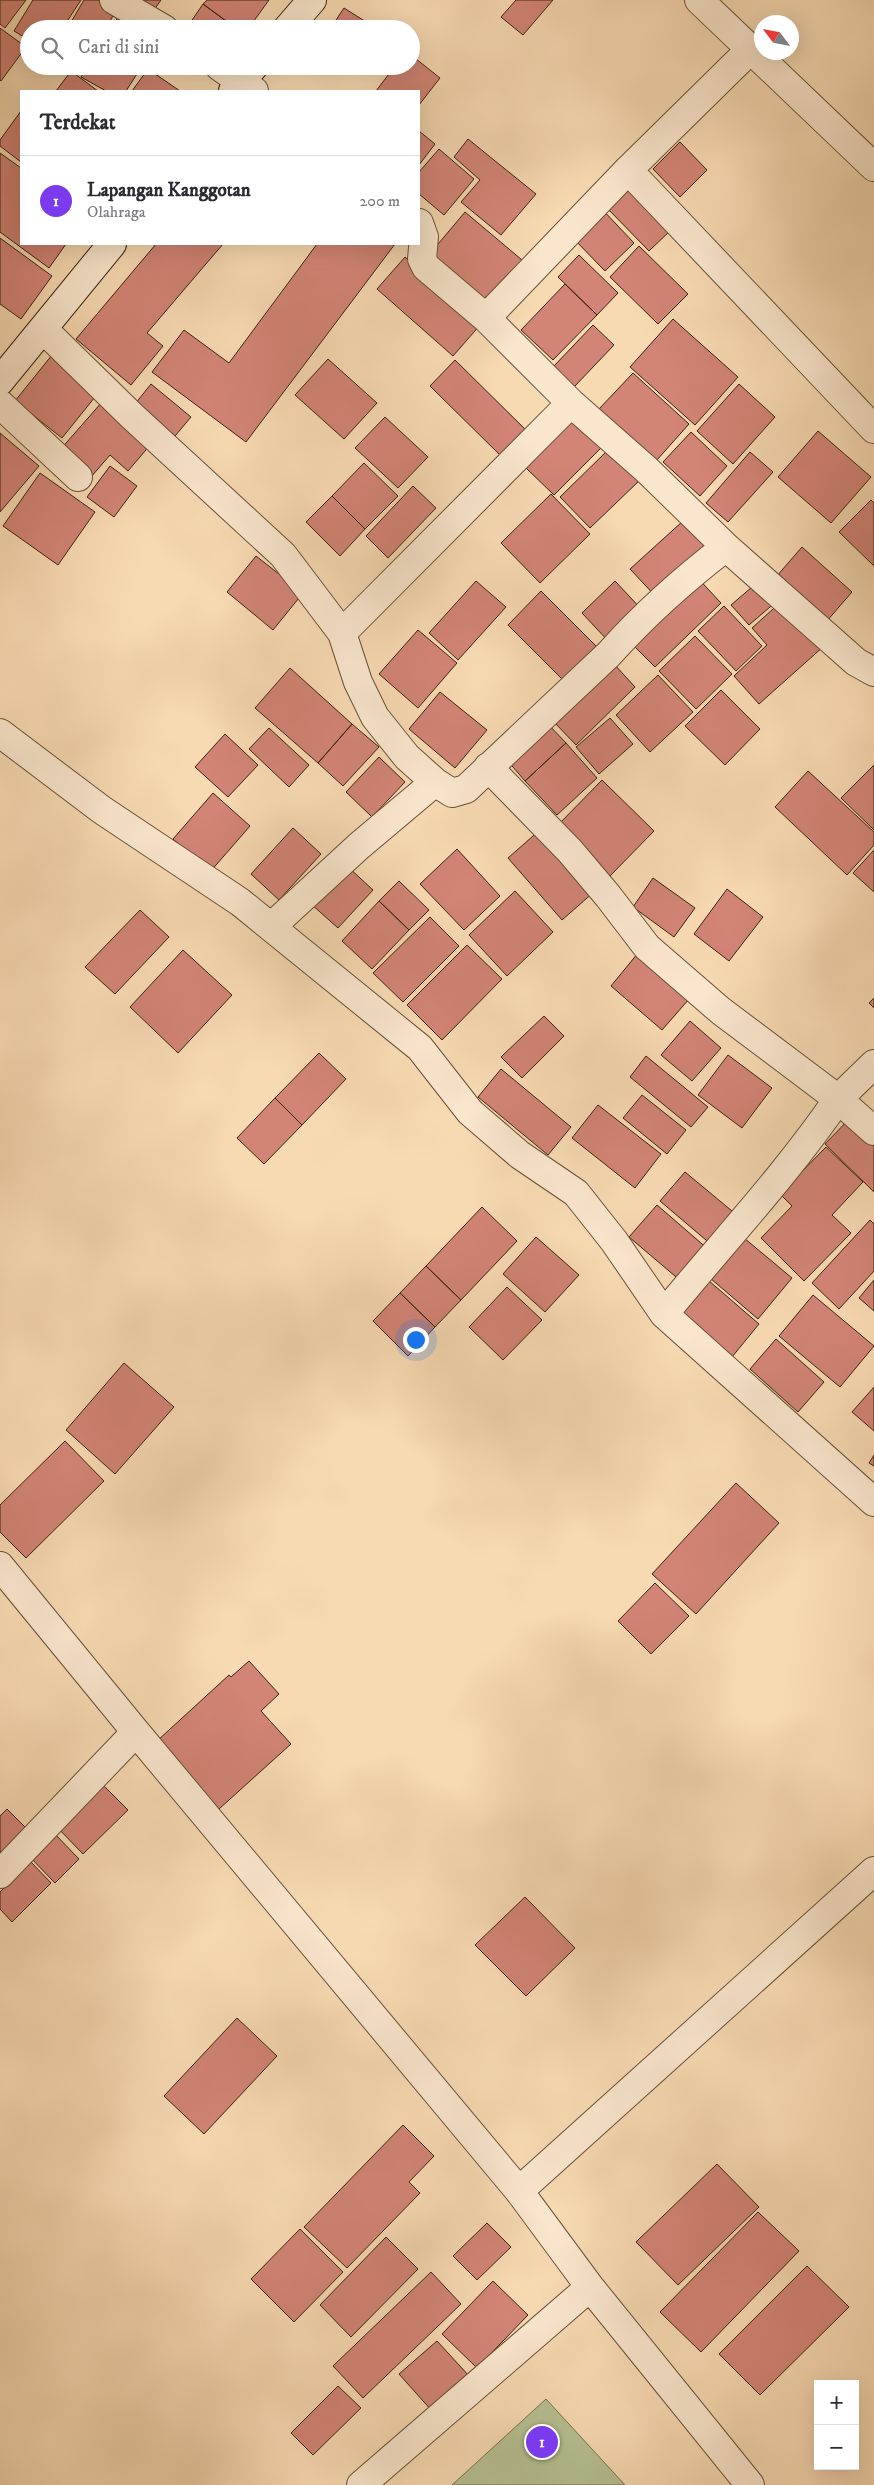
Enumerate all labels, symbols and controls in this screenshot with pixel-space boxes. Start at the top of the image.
north arrow [754,15,799,60]
search box [20,20,420,75]
icon: search [38,34,66,62]
text: Cari di sini [78,36,159,59]
text: Terdekat [40,110,115,136]
text: Lapangan Kanggotan [87,179,251,202]
text: 1 [53,191,59,211]
text: 200 m [359,191,400,211]
text: Olahraga [87,202,146,222]
your location [403,1327,429,1353]
map controls [814,2380,859,2470]
button: + [814,2380,859,2425]
pin: 1 [526,2423,558,2461]
button: − [814,2425,859,2470]

